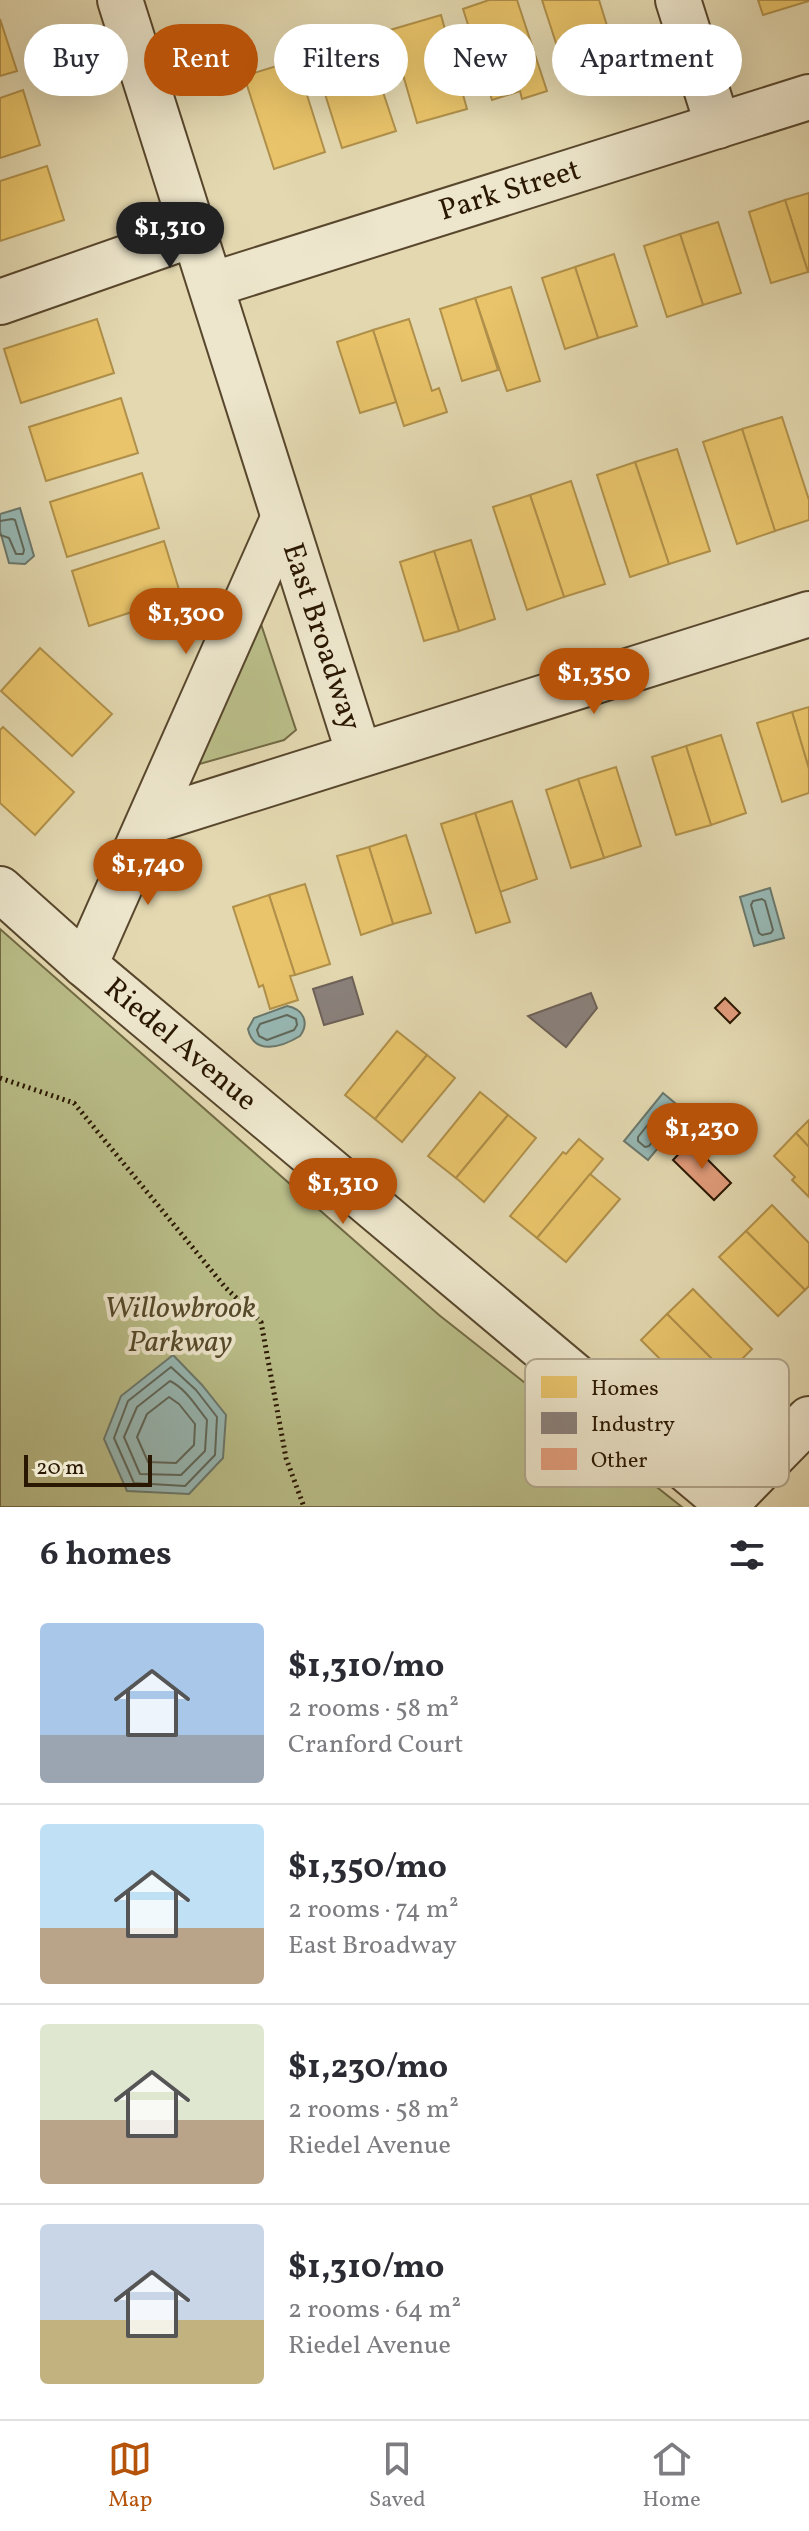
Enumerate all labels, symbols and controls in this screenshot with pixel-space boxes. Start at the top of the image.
chip: Buy [24,24,128,96]
chip: Rent [144,24,258,96]
chip: Filters [274,24,408,96]
chip: New [424,24,536,96]
chip: Apartment [552,24,742,96]
street label: Park Street [434,150,586,232]
pin: $1,310 [105,202,235,270]
text: $1,310 [134,210,206,246]
street label: East Broadway [271,538,371,736]
pin: $1,300 [121,588,251,656]
text: $1,300 [147,596,225,632]
pin: $1,350 [529,648,659,716]
text: $1,350 [557,656,631,692]
pin: $1,740 [83,839,213,907]
text: $1,740 [111,847,185,883]
street label: Riedel Avenue [94,968,266,1122]
pin: $1,230 [637,1103,767,1171]
text: $1,230 [665,1111,739,1147]
pin: $1,310 [278,1158,408,1226]
text: $1,310 [307,1166,379,1202]
park label: Willowbrook Parkway [104,1288,256,1364]
legend [525,1359,789,1487]
text: Homes [591,1374,659,1405]
text: Industry [591,1410,675,1441]
text: Other [591,1446,648,1477]
scale bar [24,1451,152,1487]
text: 20 m [36,1453,85,1484]
text: 6 homes [40,1532,172,1579]
icon: filters [725,1533,769,1577]
text: $1,310/mo [288,1644,445,1691]
icon: home [104,1655,200,1751]
text: 2 rooms · 58 m² [288,1691,459,1727]
text: Cranford Court [288,1727,463,1763]
text: $1,350/mo [288,1845,447,1892]
icon: home [104,1856,200,1952]
text: 2 rooms · 74 m² [288,1892,459,1928]
text: East Broadway [288,1928,457,1964]
text: $1,230/mo [288,2045,448,2092]
icon: home [104,2056,200,2152]
text: 2 rooms · 58 m² [288,2092,459,2128]
text: Riedel Avenue [288,2128,451,2164]
text: $1,310/mo [288,2245,445,2292]
icon: home [104,2256,200,2352]
text: 2 rooms · 64 m² [288,2292,461,2328]
text: Riedel Avenue [288,2328,451,2364]
tab: Map [108,2437,152,2516]
tab: Saved [369,2437,426,2516]
tab: Home [642,2437,701,2516]

